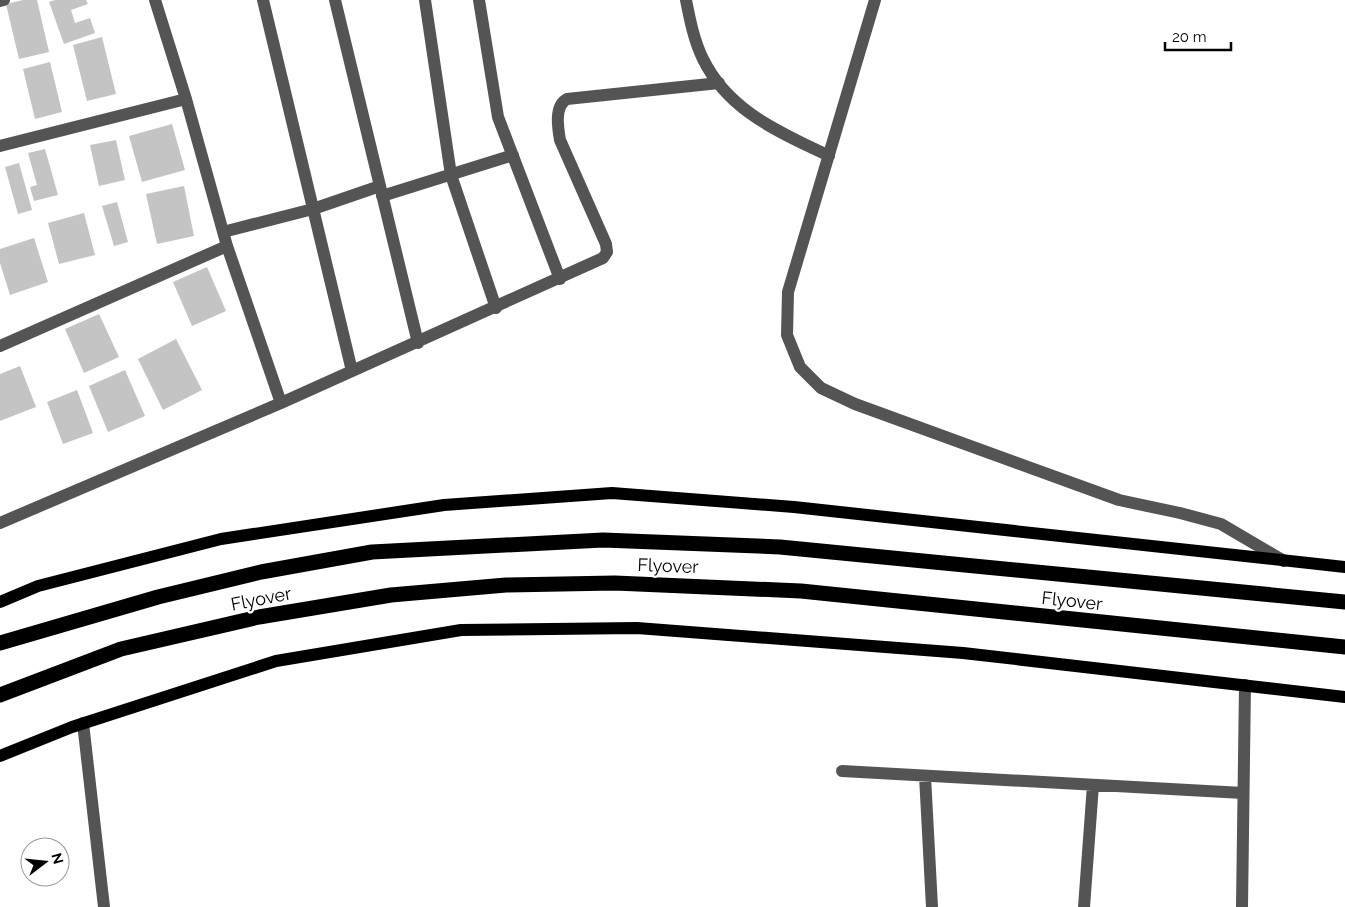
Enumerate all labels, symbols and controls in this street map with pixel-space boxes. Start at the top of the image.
scale bar [1165,20,1231,52]
text: 20 m [1172,28,1207,46]
street label: Flyover [637,554,700,577]
street label: Flyover [229,582,294,615]
street label: Flyover [1041,587,1104,614]
north arrow [20,837,70,887]
text: N [48,851,67,866]

